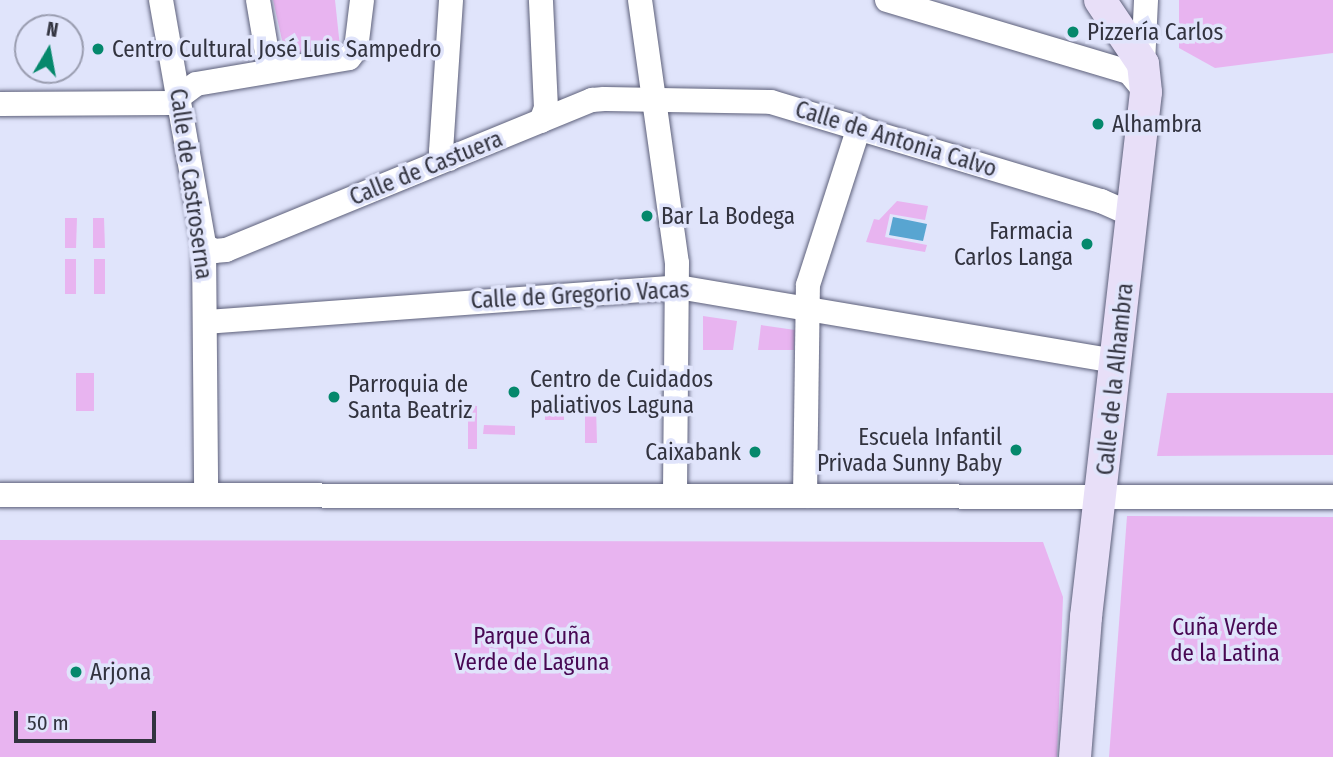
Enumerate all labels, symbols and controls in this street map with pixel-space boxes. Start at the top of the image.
north arrow [14,14,84,84]
text: N [45,17,60,42]
place label: Pizzería Carlos [1087,18,1223,46]
marker: Pizzería Carlos [1065,24,1081,40]
place label: Centro Cultural José Luis Sampedro [112,35,442,63]
marker: Centro Cultural José Luis Sampedro [90,41,106,57]
street label: Calle de Castroserna [164,87,218,281]
street label: Calle de Antonia Calvo [792,95,1000,183]
place label: Alhambra [1112,110,1202,138]
marker: Alhambra [1090,116,1106,132]
street label: Calle de Castuera [346,125,506,211]
place label: Bar La Bodega [661,202,795,230]
marker: Bar La Bodega [639,208,655,224]
place label: Farmacia Carlos Langa [954,217,1073,271]
marker: Farmacia Carlos Langa [1079,236,1095,252]
street label: Calle de Gregorio Vacas [470,275,690,315]
street label: Calle de la Alhambra [1091,282,1139,476]
place label: Centro de Cuidados paliativos Laguna [530,365,713,419]
place label: Parroquia de Santa Beatriz [348,370,472,424]
marker: Centro de Cuidados paliativos Laguna [504,382,524,402]
marker: Parroquia de Santa Beatriz [326,389,342,405]
place label: Escuela Infantil Privada Sunny Baby [817,423,1002,477]
place label: Caixabank [645,438,741,466]
marker: Escuela Infantil Privada Sunny Baby [1008,442,1024,458]
marker: Caixabank [747,444,763,460]
park label: Cuña Verde de la Latina [1170,613,1280,667]
park label: Parque Cuña Verde de Laguna [454,622,610,676]
place label: Arjona [90,658,151,686]
marker: Arjona [68,664,84,680]
scale bar [18,698,159,742]
text: 50 m [27,710,69,736]

